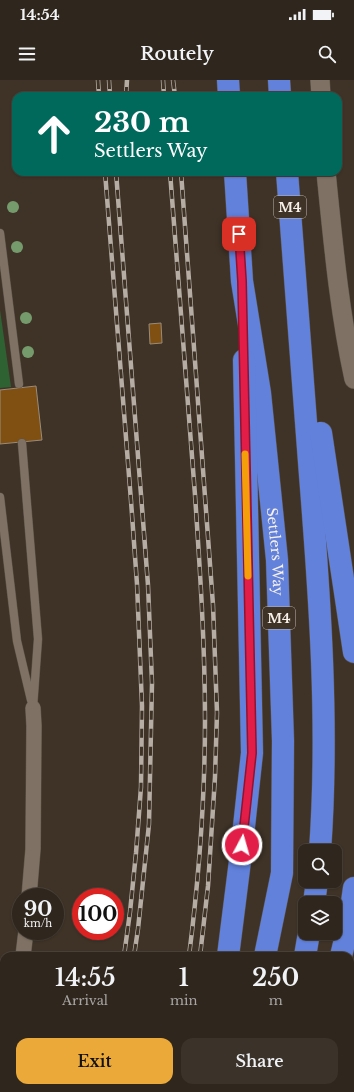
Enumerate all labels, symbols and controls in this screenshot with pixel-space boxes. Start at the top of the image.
text: 14:54 [20,5,60,24]
icon: menu [16,43,38,65]
text: Routely [140,43,214,65]
icon: search [316,43,338,65]
text: 230 m [94,105,190,140]
icon: ahead [28,108,80,160]
text: Settlers Way [94,140,208,162]
road number: M4 [274,196,306,218]
pin [222,217,256,251]
icon: arrive [228,223,250,245]
street label: Settlers Way [263,507,287,596]
road number: M4 [263,607,295,629]
position arrow [221,824,263,866]
map controls [298,844,342,940]
button: search [298,844,342,888]
speed limit sign: 100 [72,888,124,940]
button: layers [298,896,342,940]
text: 90 [24,897,52,921]
text: km/h [24,917,52,930]
text: 14:55 [55,963,115,992]
text: 1 [179,963,189,992]
text: 250 [252,963,299,992]
text: Arrival [62,992,108,1009]
text: min [170,992,197,1009]
text: m [269,992,283,1009]
button: Exit [16,1038,173,1084]
button: Share [181,1038,338,1084]

